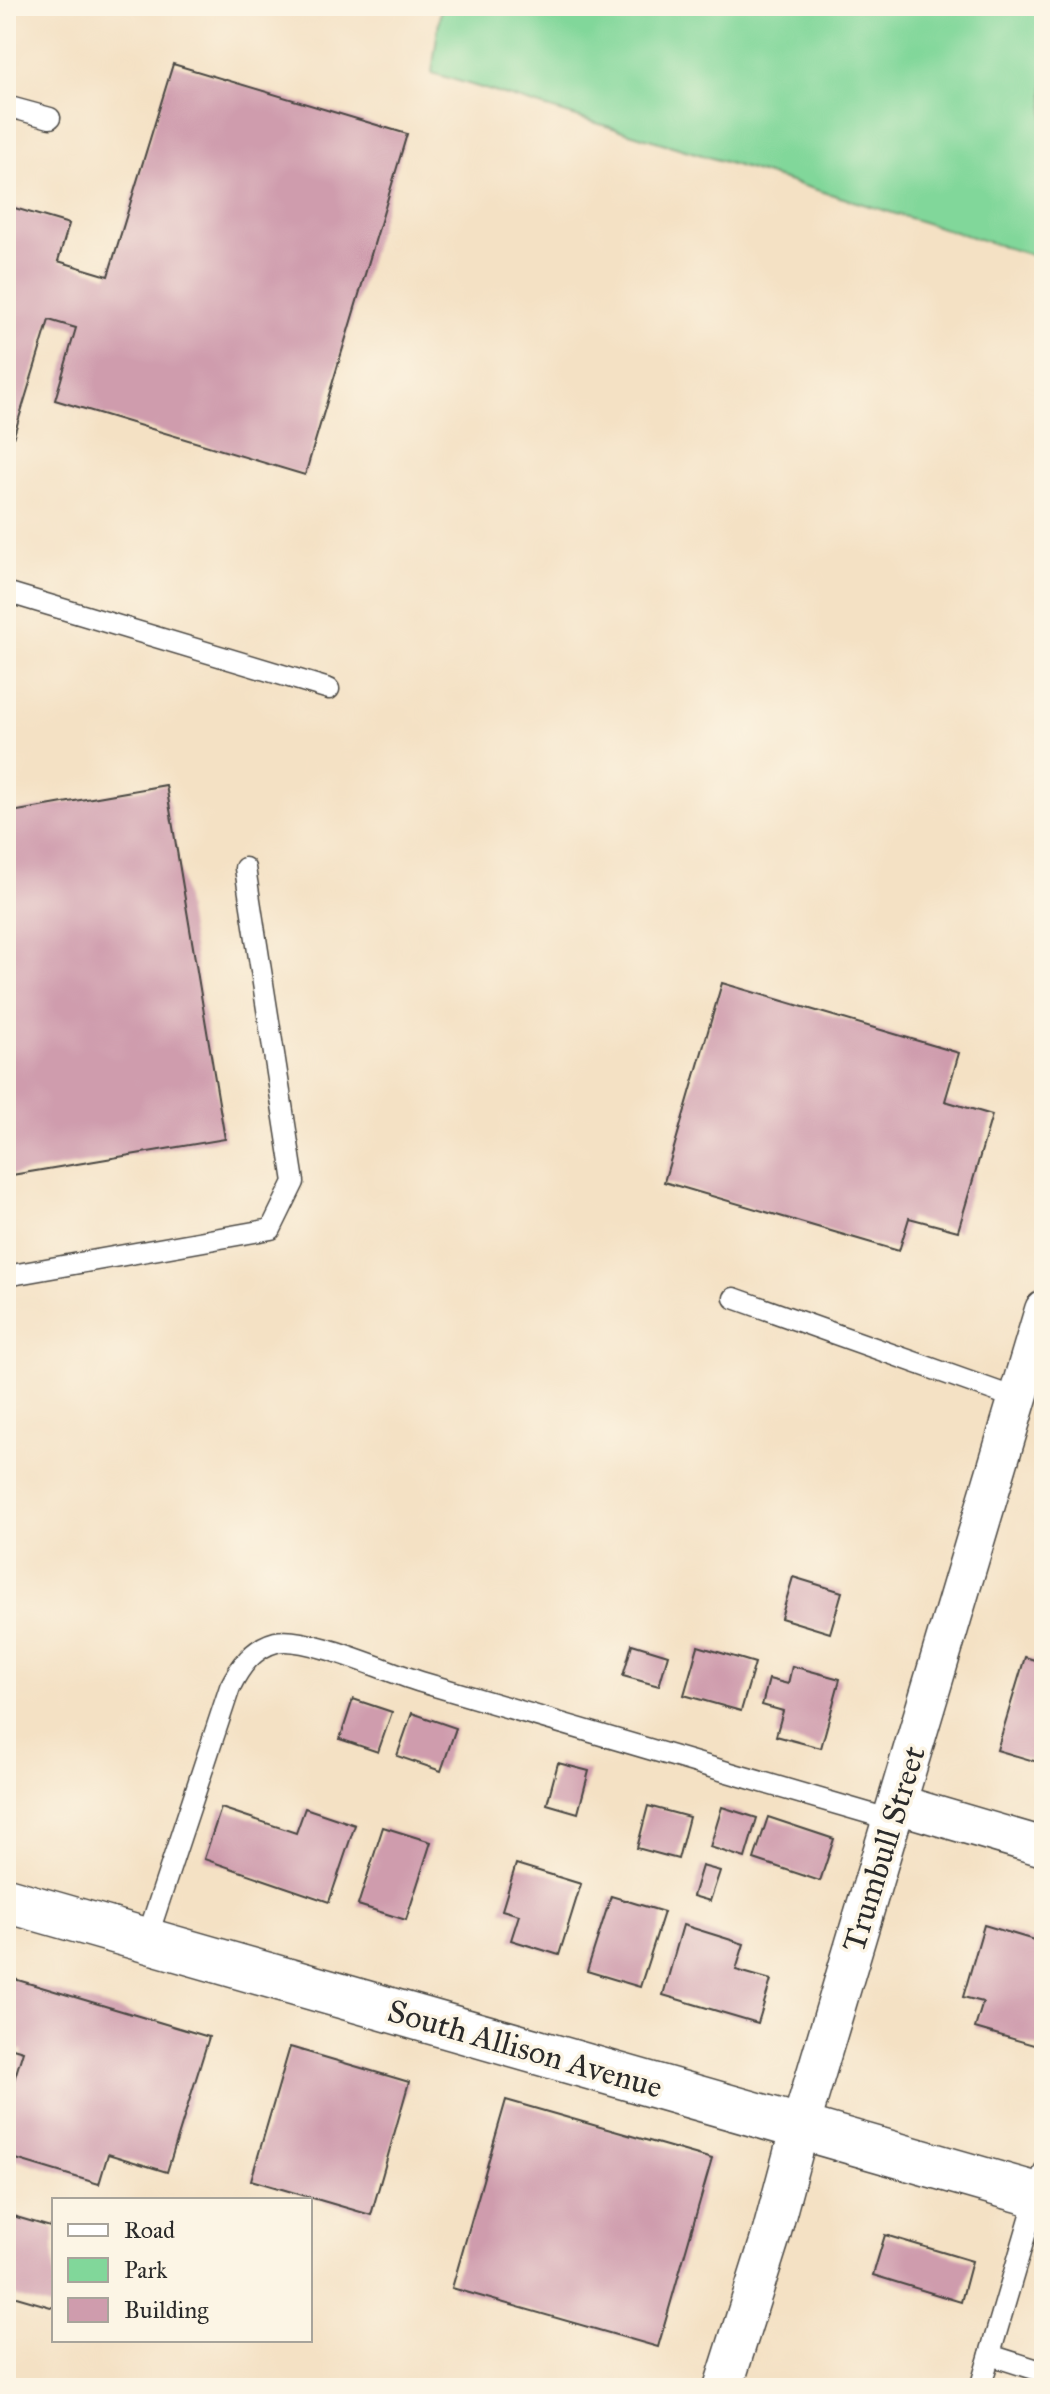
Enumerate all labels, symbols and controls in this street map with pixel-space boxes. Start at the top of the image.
street label: Trumbull Street [834,1741,934,1957]
street label: South Allison Avenue [383,1991,667,2107]
legend [52,2198,312,2342]
text: Road [124,2215,175,2245]
text: Park [124,2255,168,2285]
text: Building [124,2295,209,2325]

